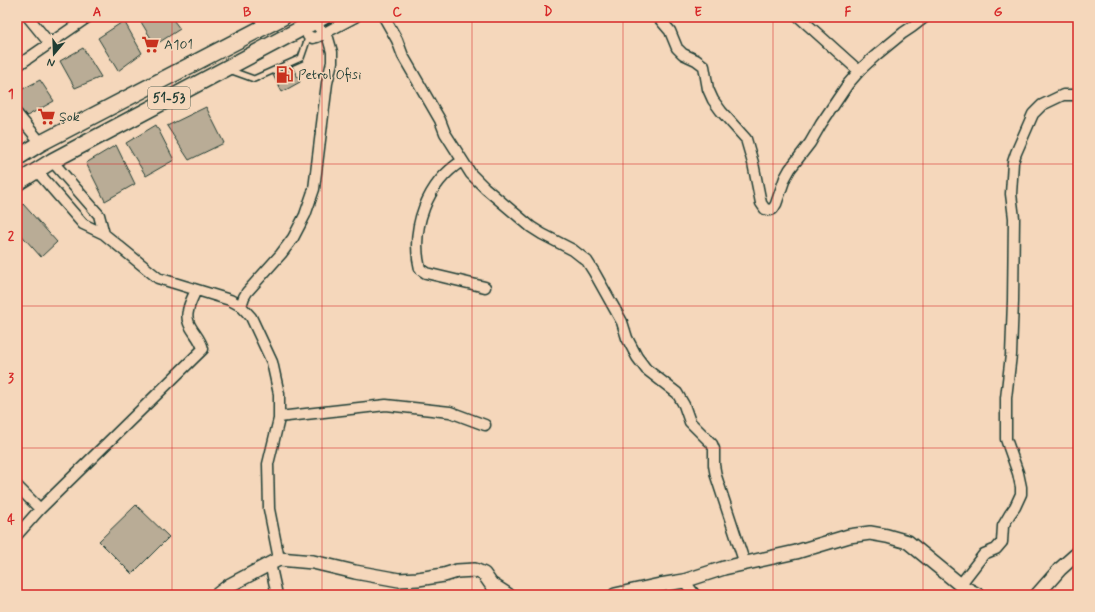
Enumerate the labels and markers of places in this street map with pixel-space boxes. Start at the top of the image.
supermarket icon: A101 [141,35,161,55]
place label: A101 [164,36,193,54]
fuel station icon: Petrol Ofisi [275,65,295,85]
place label: Petrol Ofisi [298,66,362,84]
supermarket icon: Şok [36,107,56,127]
place label: Şok [59,108,80,126]

